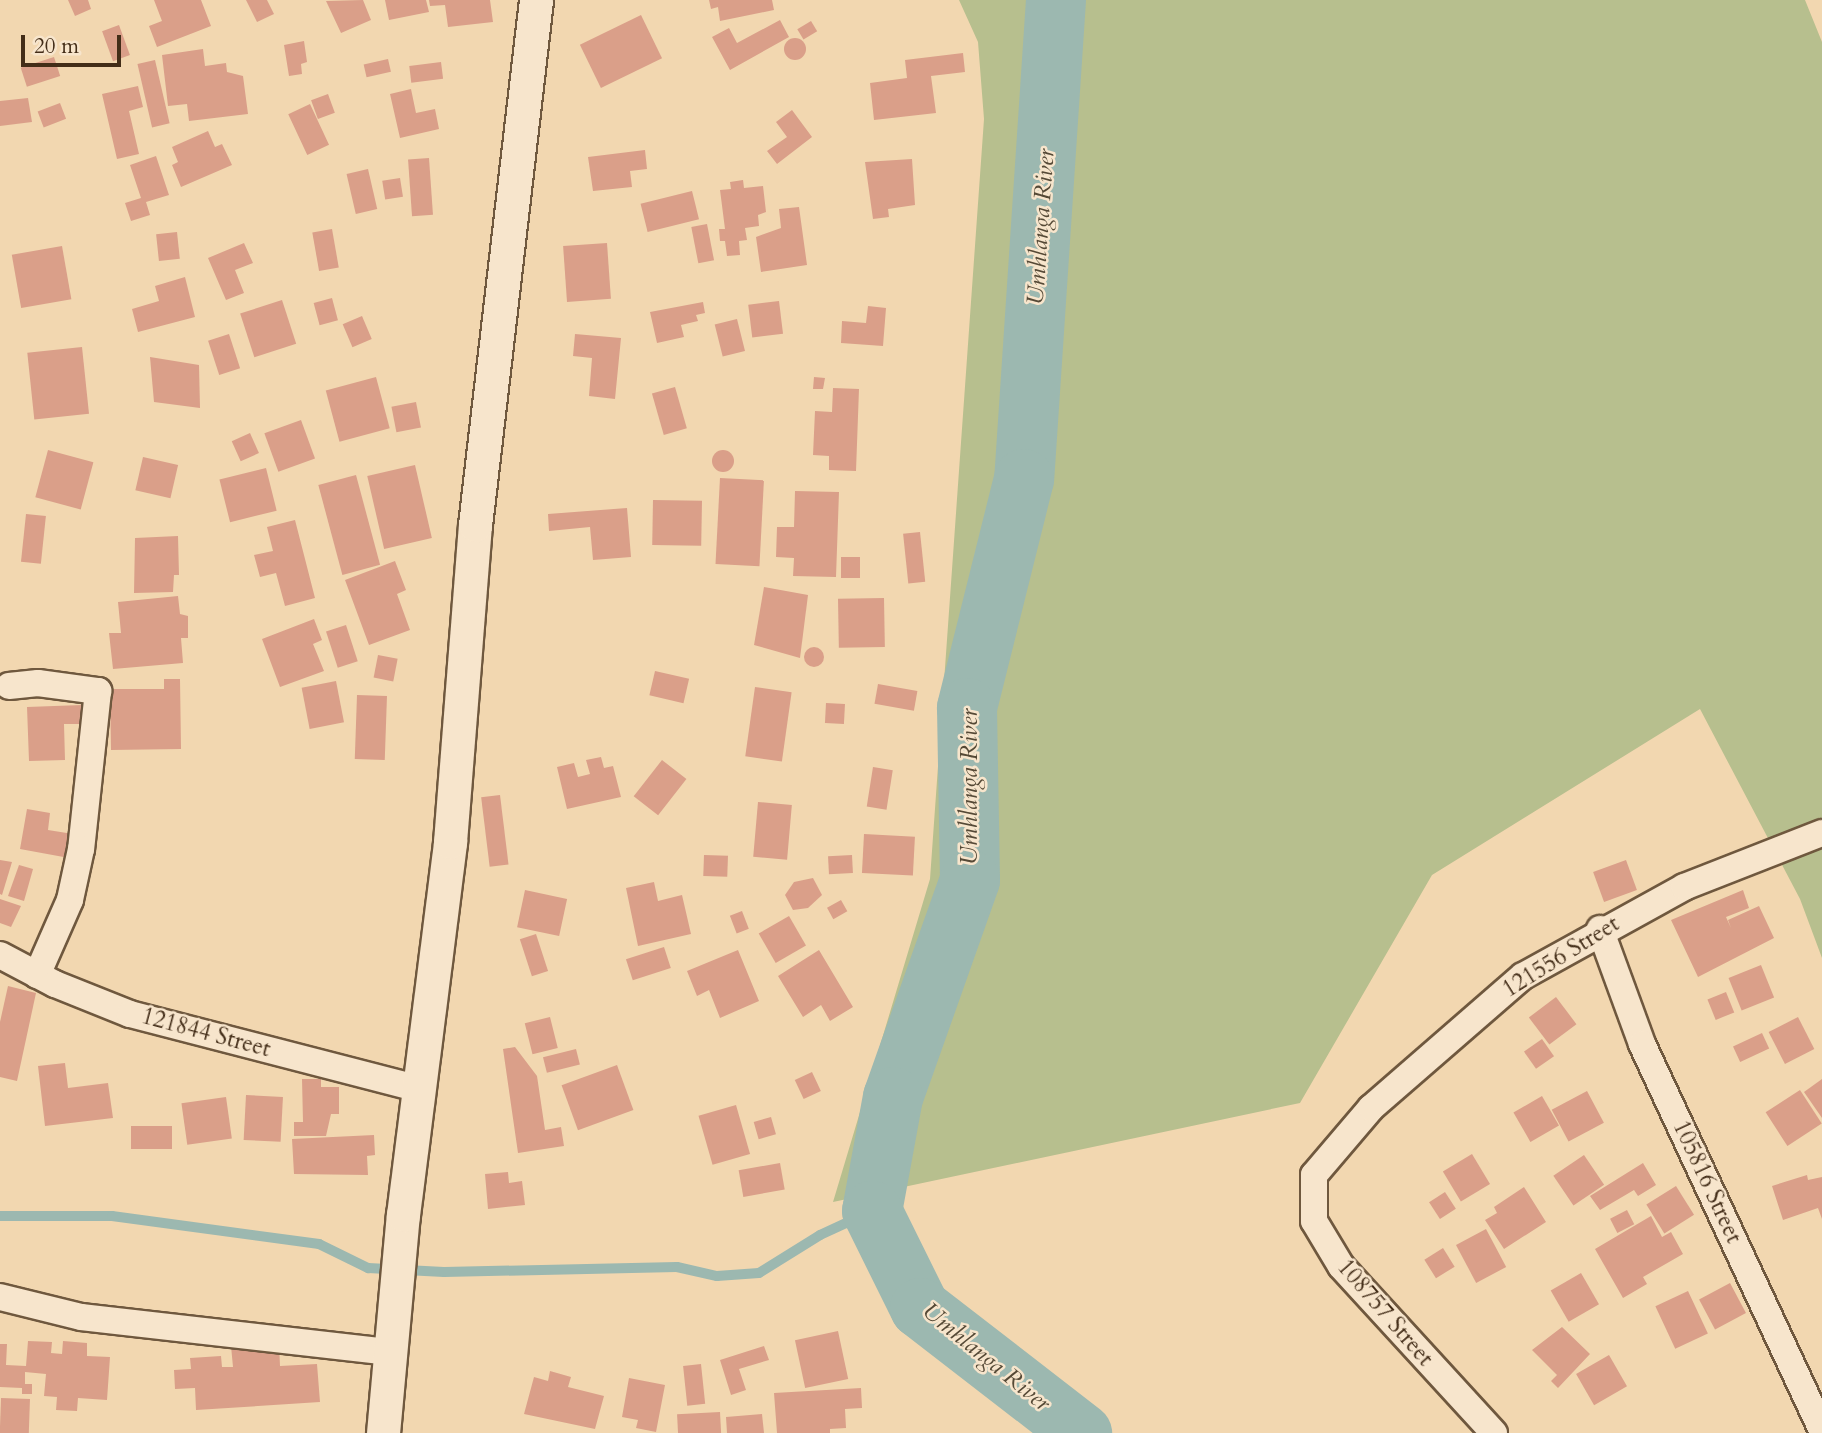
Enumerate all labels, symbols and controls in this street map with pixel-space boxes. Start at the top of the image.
scale bar [24,21,124,65]
text: 20 m [34,32,79,61]
water label: Umhlanga River [1021,148,1061,306]
water label: Umhlanga River [956,709,984,865]
street label: 121556 Street [1498,910,1624,1004]
street label: 121844 Street [139,1003,273,1063]
street label: 105816 Street [1667,1116,1747,1248]
street label: 108757 Street [1331,1254,1439,1372]
water label: Umhlanga River [916,1296,1056,1418]

